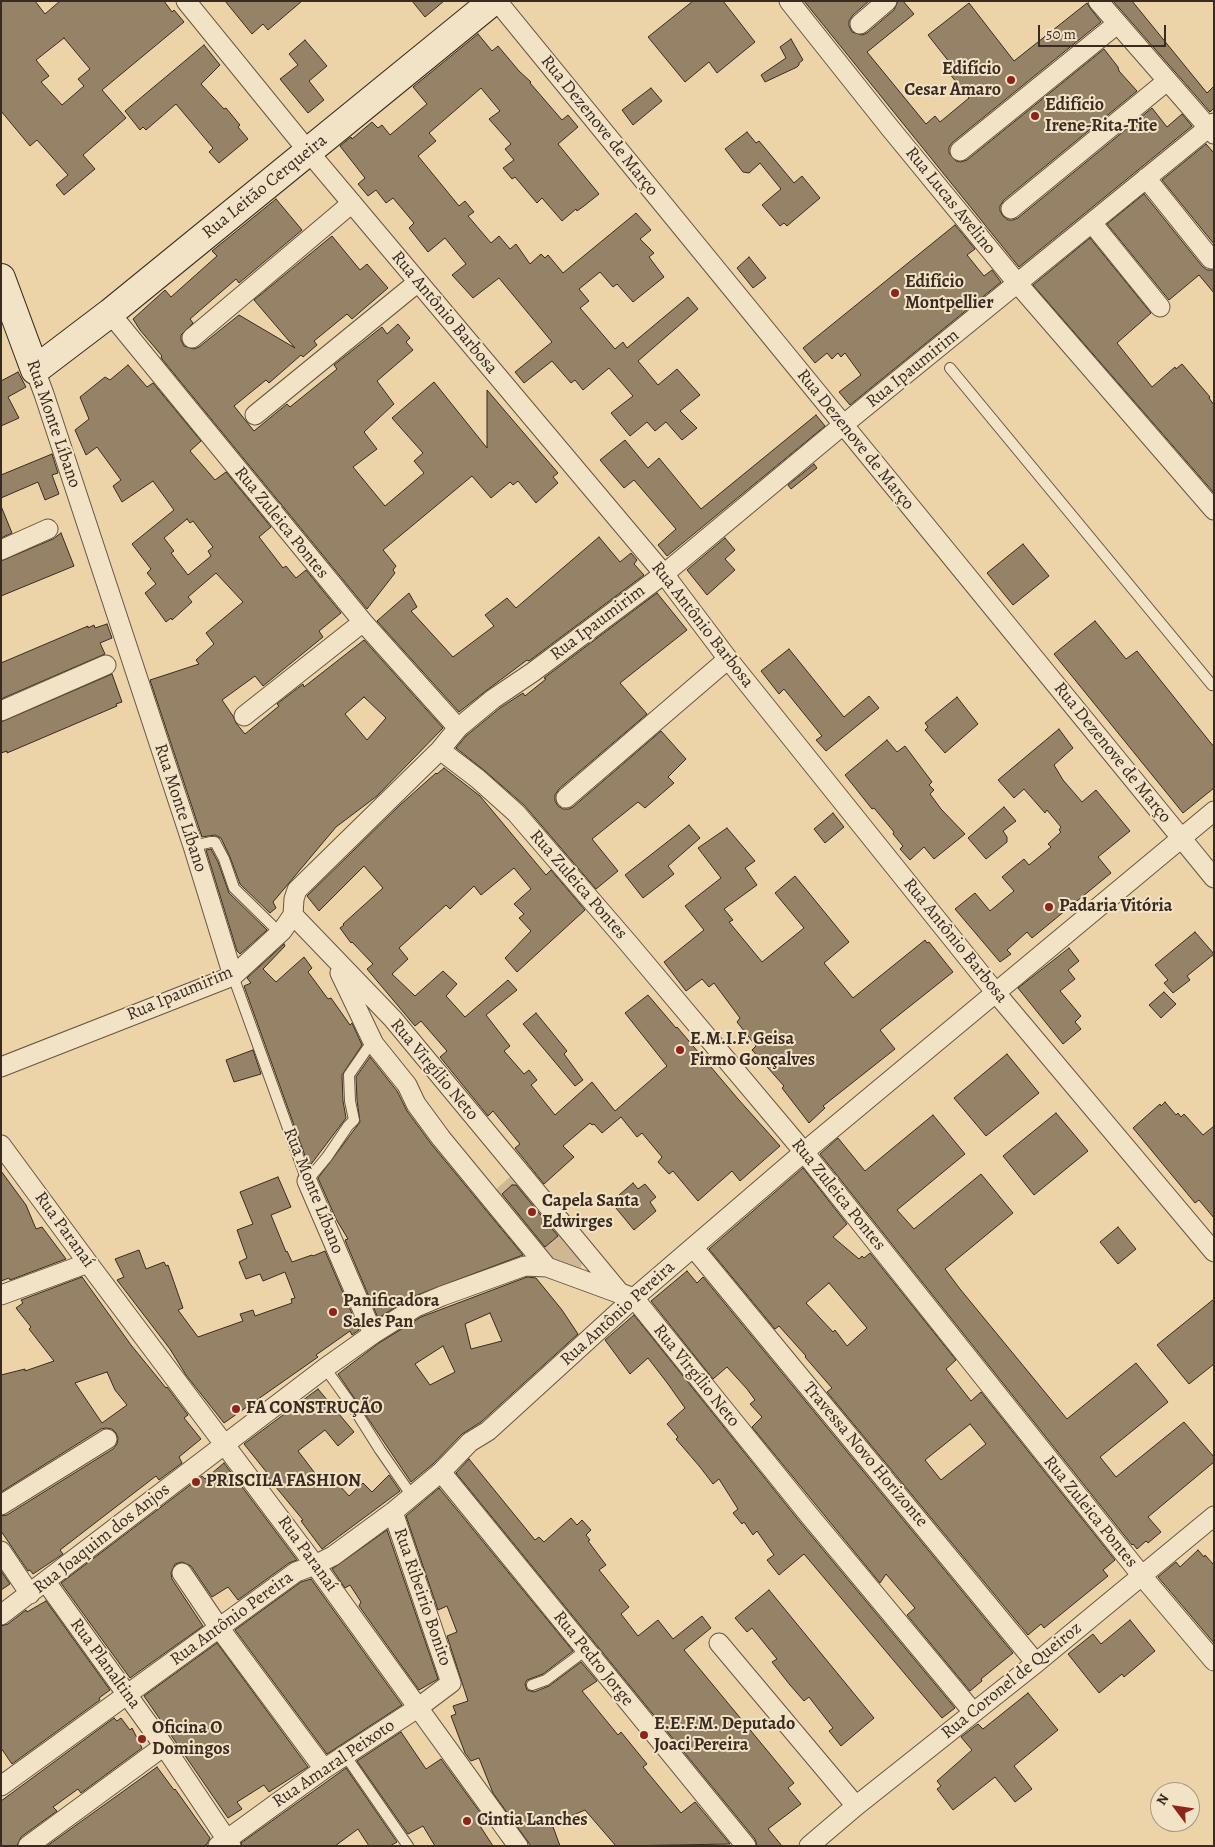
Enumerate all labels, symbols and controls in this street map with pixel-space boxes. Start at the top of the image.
scale bar [1040,15,1168,47]
text: 50 m [1046,24,1076,44]
street label: Rua Dezenove de Março [536,51,662,201]
place label: Edifício Cesar Amaro [904,59,1001,102]
marker: Edifício Cesar Amaro [1005,74,1017,86]
place label: Edifício Irene-Rita-Tite [1045,95,1157,138]
marker: Edifício Irene-Rita-Tite [1029,110,1041,122]
street label: Rua Leitão Cerqueira [198,130,332,244]
street label: Rua Lucas Avelino [900,143,1000,259]
street label: Rua Antônio Barbosa [386,247,502,379]
place label: Edifício Montpellier [905,272,994,314]
marker: Edifício Montpellier [889,287,901,299]
street label: Rua Ipaumirim [862,325,964,413]
street label: Rua Monte Líbano [21,357,85,491]
street label: Rua Dezenove de Março [792,365,918,515]
street label: Rua Zuleica Pontes [229,463,333,583]
street label: Rua Antônio Barbosa [646,558,758,692]
street label: Rua Ipaumirim [546,580,650,666]
street label: Rua Dezenove de Março [1049,678,1175,828]
street label: Rua Monte Líbano [149,741,211,875]
street label: Rua Zuleica Pontes [525,826,631,944]
street label: Rua Antônio Barbosa [898,874,1012,1008]
place label: Padaria Vitória [1059,896,1173,918]
marker: Padaria Vitória [1043,901,1055,913]
street label: Rua Ipaumirim [124,962,236,1026]
street label: Rua Virgílio Neto [385,1015,483,1125]
place label: E.M.I.F. Geisa Firmo Gonçalves [690,1029,815,1072]
marker: E.M.I.F. Geisa Firmo Gonçalves [674,1044,686,1056]
street label: Rua Monte Líbano [278,1125,348,1257]
street label: Rua Zuleica Pontes [786,1135,890,1255]
street label: Rua Paranaí [29,1188,99,1272]
place label: Capela Santa Edwirges [542,1191,639,1234]
marker: Capela Santa Edwirges [526,1206,538,1218]
street label: Rua Antônio Pereira [556,1257,680,1371]
place label: Panificadora Sales Pan [343,1291,439,1334]
marker: Panificadora Sales Pan [327,1306,339,1318]
street label: Rua Virgílio Neto [648,1320,744,1432]
street label: Travessa Novo Horizonte [798,1378,932,1532]
place label: FA CONSTRUÇÃO [246,1398,383,1420]
marker: FA CONSTRUÇÃO [230,1403,242,1415]
street label: Rua Zuleica Pontes [1038,1452,1142,1572]
place label: PRISCILA FASHION [206,1471,361,1493]
marker: PRISCILA FASHION [190,1476,202,1488]
street label: Rua Joaquim dos Anjos [29,1479,175,1599]
street label: Rua Paranaí [272,1512,342,1596]
street label: Rua Ribeirio Bonito [388,1525,456,1669]
street label: Rua Antônio Pereira [166,1567,298,1671]
street label: Rua Pedro Jorge [548,1607,638,1711]
street label: Rua Planaltina [65,1614,145,1714]
street label: Rua Coronel de Queiroz [937,1618,1087,1744]
place label: E.E.F.M. Deputado Joaci Pereira [654,1714,795,1756]
street label: Rua Amaral Peixoto [269,1715,399,1813]
place label: Oficina O Domingos [152,1718,230,1760]
marker: E.E.F.M. Deputado Joaci Pereira [638,1729,650,1741]
marker: Oficina O Domingos [136,1733,148,1745]
north arrow [1150,1782,1200,1832]
text: N [1152,1790,1173,1809]
place label: Cintia Lanches [477,1810,588,1832]
marker: Cintia Lanches [461,1815,473,1827]

